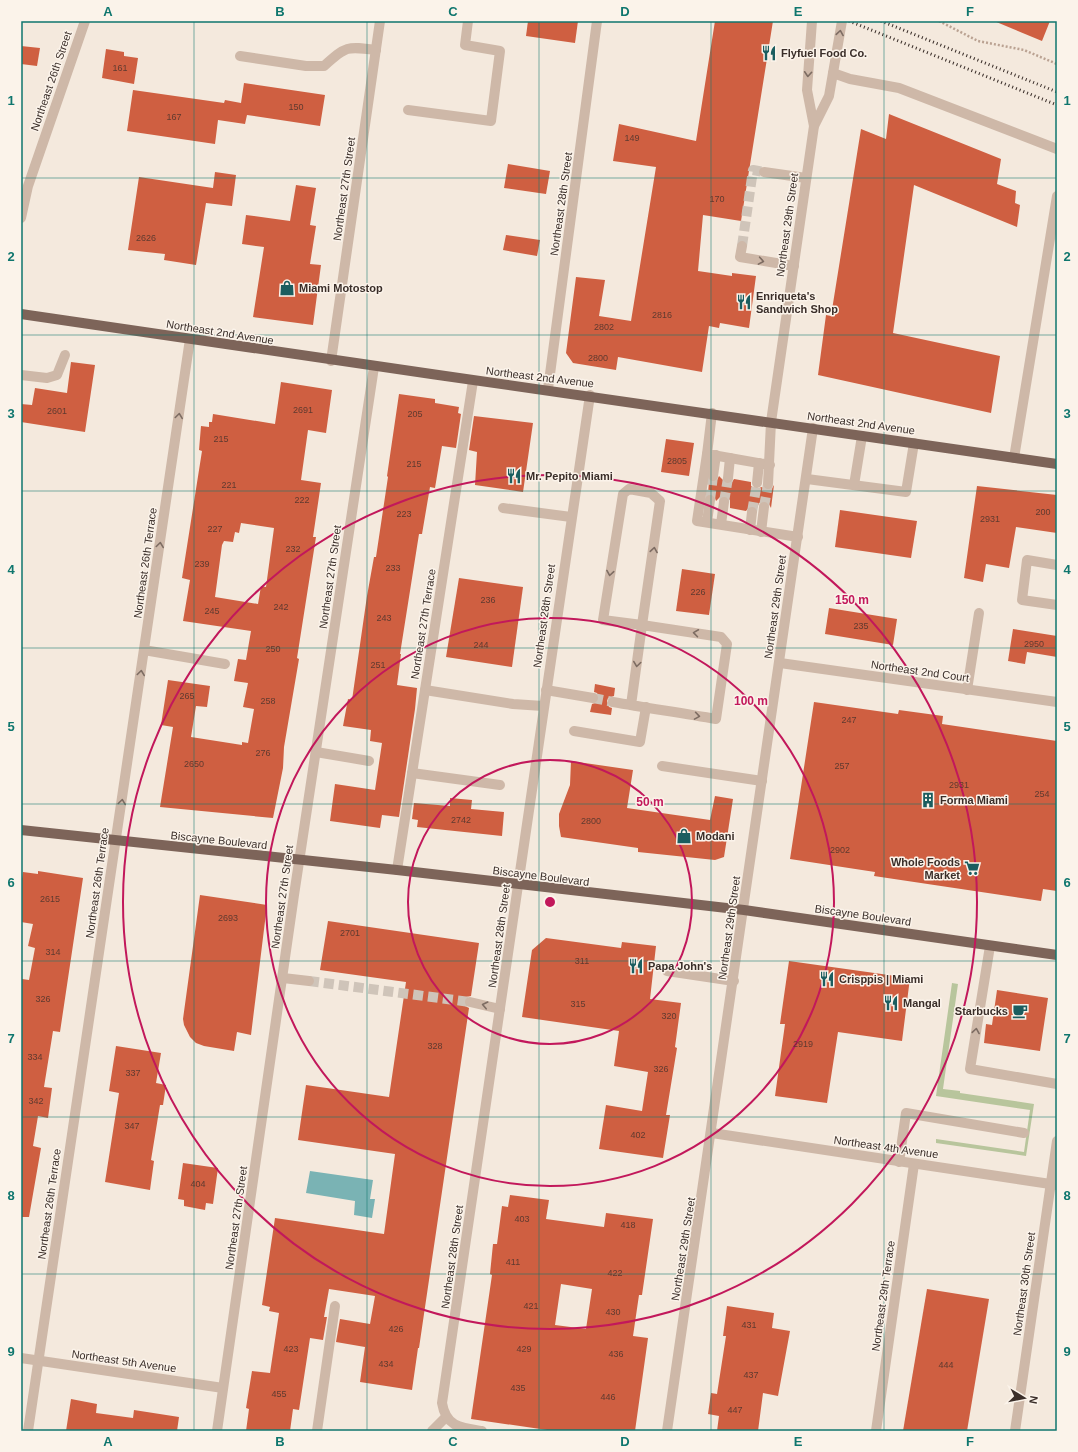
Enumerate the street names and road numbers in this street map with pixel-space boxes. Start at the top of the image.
street label: Northeast 26th Street [28,30,74,132]
street label: Northeast 27th Street [331,136,357,242]
street label: Northeast 28th Street [548,151,574,257]
street label: Northeast 29th Street [774,172,800,278]
street label: Northeast 2nd Avenue [165,318,275,346]
street label: Northeast 2nd Avenue [485,364,595,390]
street label: Northeast 2nd Avenue [806,409,916,437]
street label: Northeast 26th Terrace [131,507,159,619]
street label: Northeast 27th Street [317,524,343,630]
street label: Northeast 29th Street [762,554,788,660]
street label: Northeast 28th Street [531,563,557,669]
street label: Northeast 27th Terrace [408,568,438,680]
street label: Northeast 2nd Court [870,658,970,684]
street label: Northeast 26th Terrace [83,827,111,939]
street label: Biscayne Boulevard [170,829,268,851]
street label: Northeast 27th Street [269,844,295,950]
street label: Biscayne Boulevard [492,864,590,888]
street label: Northeast 29th Street [716,875,742,981]
street label: Northeast 28th Street [486,883,512,989]
street label: Biscayne Boulevard [814,902,912,928]
street label: Northeast 4th Avenue [833,1134,939,1160]
street label: Northeast 26th Terrace [35,1148,63,1260]
street label: Northeast 27th Street [223,1165,249,1271]
street label: Northeast 29th Street [669,1196,697,1302]
street label: Northeast 28th Street [439,1204,465,1310]
street label: Northeast 30th Street [1011,1231,1037,1337]
street label: Northeast 29th Terrace [869,1240,897,1352]
street label: Northeast 5th Avenue [71,1348,177,1374]

